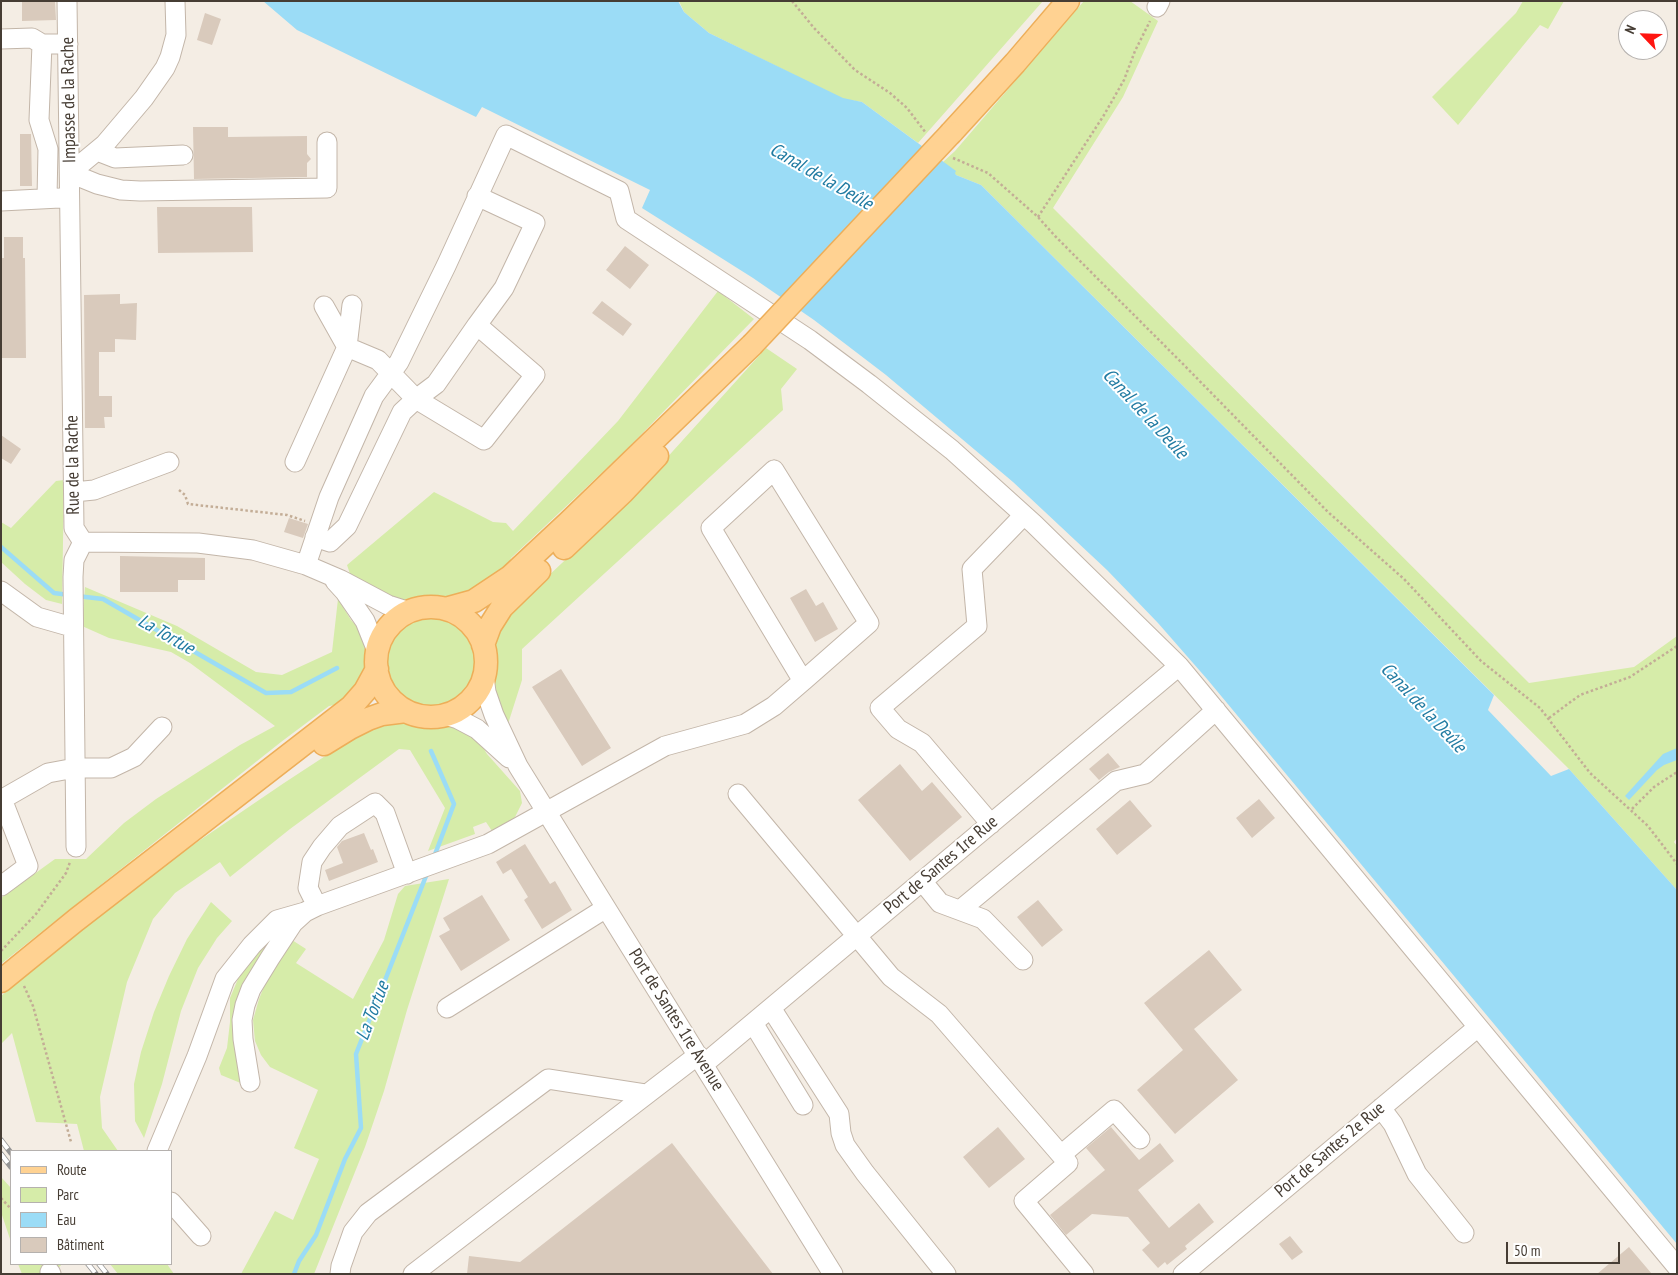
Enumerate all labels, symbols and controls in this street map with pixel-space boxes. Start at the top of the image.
north arrow [1618,10,1668,60]
text: N [1620,22,1640,36]
street label: Impasse de la Rache [57,37,81,163]
water label: Canal de la Deûle [766,138,876,216]
water label: Canal de la Deûle [1097,364,1193,464]
street label: Rue de la Rache [61,415,85,515]
water label: La Tortue [134,610,198,660]
water label: Canal de la Deûle [1375,658,1471,758]
street label: Port de Santes 1re Rue [880,811,1002,919]
street label: Port de Santes 1re Avenue [624,945,728,1095]
water label: La Tortue [351,978,395,1044]
street label: Port de Santes 2e Rue [1271,1098,1389,1202]
legend [10,1150,172,1265]
text: Route [57,1160,87,1179]
text: Parc [57,1185,79,1204]
text: Eau [57,1210,76,1229]
scale bar [1508,1232,1622,1264]
text: Bâtiment [57,1235,104,1254]
text: 50 m [1514,1241,1540,1260]

